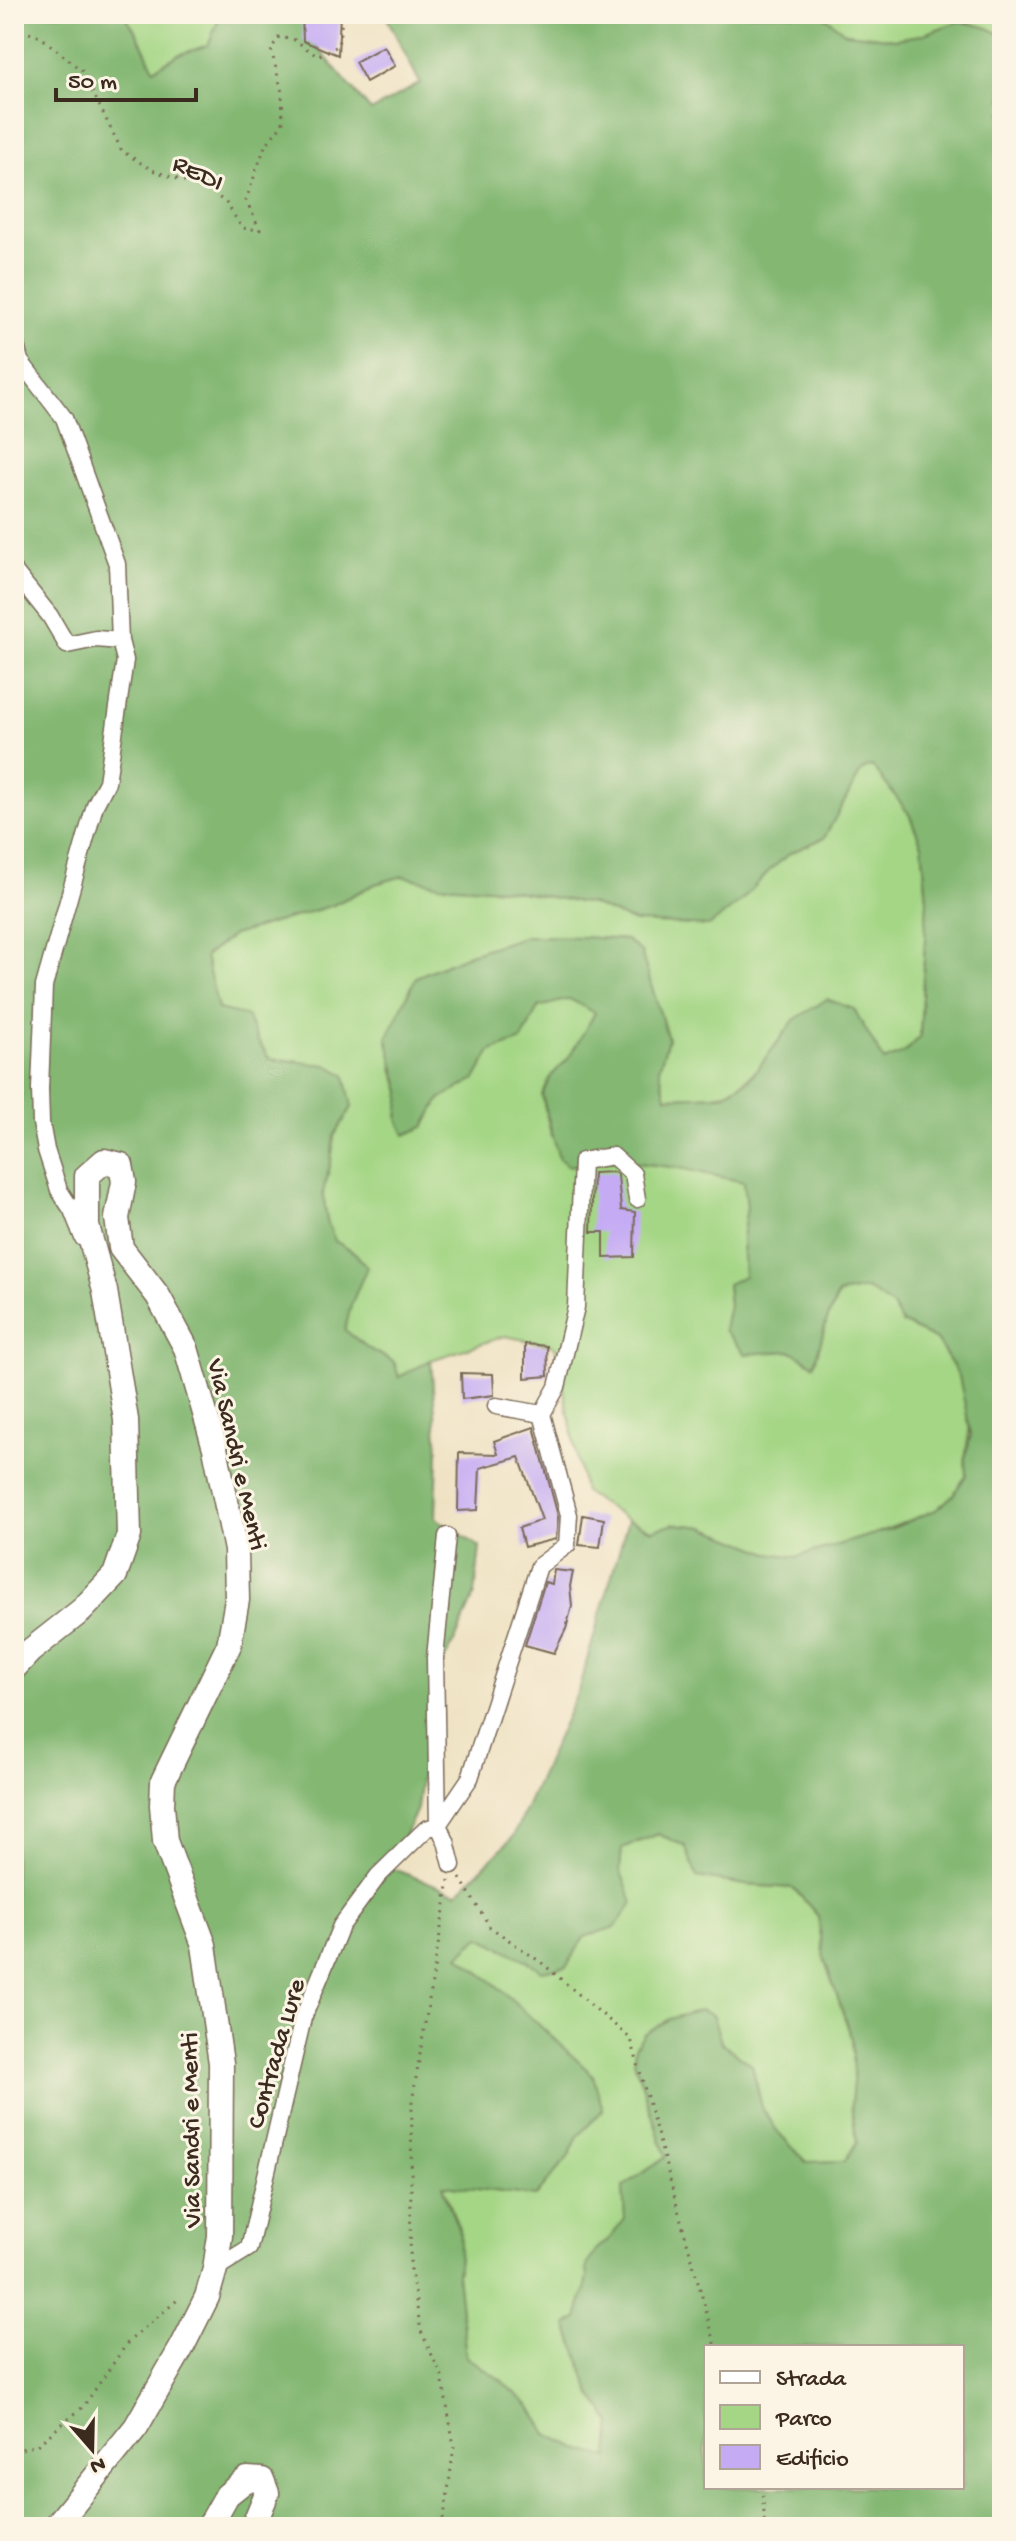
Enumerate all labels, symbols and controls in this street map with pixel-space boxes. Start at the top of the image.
scale bar [56,52,196,102]
text: 50 m [68,69,117,98]
street label: REDI [167,150,228,200]
street label: Via Sandri e Menti [197,1355,272,1554]
street label: Contrada Lure [242,1975,315,2133]
street label: Via Sandri e Menti [176,2032,211,2229]
legend [704,2345,964,2489]
text: Strada [776,2366,847,2395]
text: Parco [775,2406,832,2435]
north arrow [52,2409,132,2489]
text: Edificio [776,2446,849,2475]
text: N [86,2449,109,2479]

